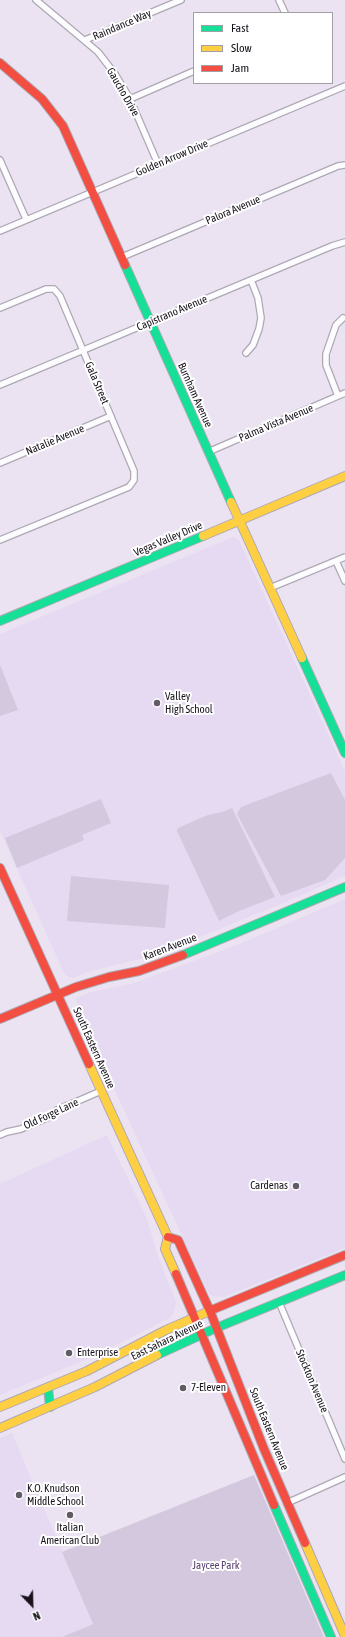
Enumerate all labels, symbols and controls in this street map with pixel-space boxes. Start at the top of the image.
street label: Raindance Way [91,7,153,43]
legend [193,12,333,84]
text: Fast [231,21,249,35]
text: Slow [231,41,252,55]
text: Jam [231,61,249,75]
street label: Gaucho Drive [104,65,142,119]
street label: Golden Arrow Drive [134,137,210,179]
street label: Palora Avenue [204,193,262,227]
street label: Capistrano Avenue [135,292,209,334]
street label: Gala Street [82,360,112,406]
street label: Burnham Avenue [175,361,215,429]
street label: Palma Vista Avenue [237,401,315,445]
street label: Natalie Avenue [24,422,86,458]
street label: Vegas Valley Drive [132,519,204,559]
place label: Valley High School [165,690,213,716]
marker: Valley High School [152,698,162,708]
street label: Karen Avenue [142,931,198,963]
street label: South Eastern Avenue [70,1005,118,1091]
street label: Old Forge Lane [21,1096,81,1132]
place label: Cardenas [250,1179,288,1193]
marker: Cardenas [291,1181,301,1191]
street label: East Sahara Avenue [129,1317,205,1363]
place label: Enterprise [77,1346,118,1360]
street label: Stockton Avenue [293,1347,331,1415]
marker: Enterprise [64,1348,74,1358]
place label: 7-Eleven [191,1381,226,1395]
marker: 7-Eleven [178,1383,188,1393]
street label: South Eastern Avenue [247,1386,291,1472]
place label: K.O. Knudson Middle School [27,1482,84,1508]
marker: K.O. Knudson Middle School [14,1490,24,1500]
marker: Italian American Club [65,1510,75,1520]
place label: Italian American Club [41,1521,99,1547]
park label: Jaycee Park [193,1559,239,1573]
north arrow [12,1585,52,1625]
text: N [31,1609,42,1623]

